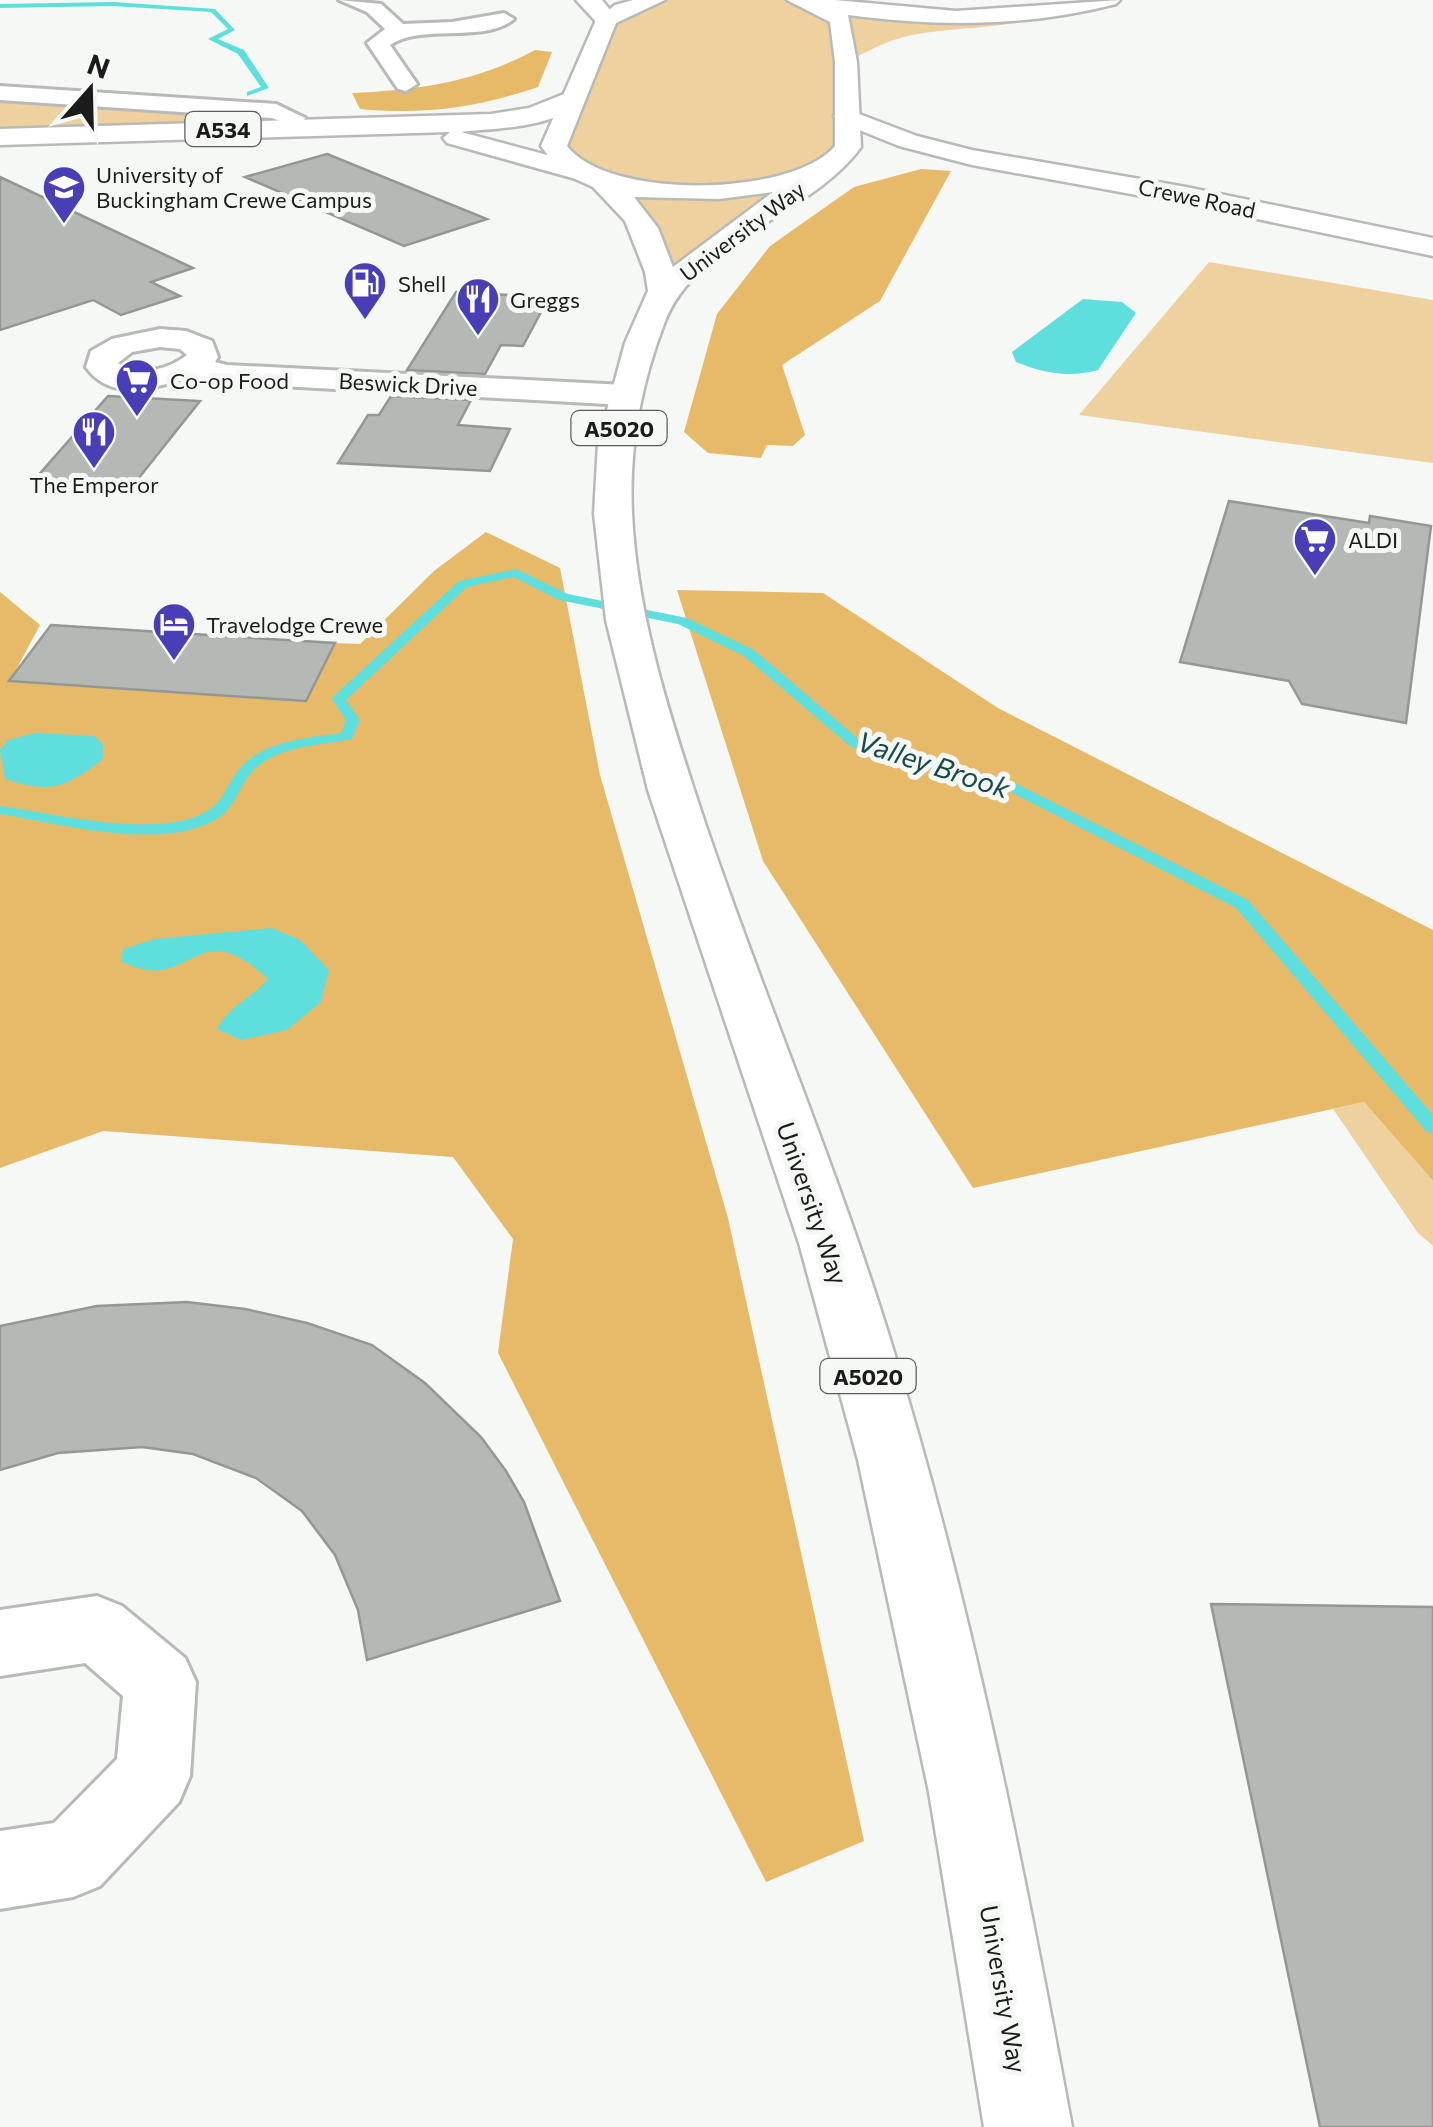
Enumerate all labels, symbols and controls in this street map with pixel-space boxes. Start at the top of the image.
north arrow [40,40,140,140]
text: N [83,46,115,85]
road number: A534 [186,112,260,146]
place label: University of Buckingham Crewe Campus [96,161,372,213]
school or university icon: University of Buckingham Crewe Campus [41,164,87,225]
street label: Crewe Road [1136,172,1258,224]
street label: University Way [674,175,810,287]
fuel station icon: Shell [342,260,388,321]
place label: Shell [398,270,446,297]
restaurant icon: Greggs [455,276,501,337]
place label: Greggs [510,286,580,313]
supermarket icon: Co-op Food [114,357,160,418]
place label: Co-op Food [170,367,289,394]
street label: Beswick Drive [338,367,478,401]
restaurant icon: The Emperor [71,409,117,470]
road number: A5020 [572,411,666,445]
place label: The Emperor [29,471,159,498]
supermarket icon: ALDI [1292,516,1338,577]
place label: ALDI [1348,526,1398,553]
hotel icon: Travelodge Crewe [151,601,197,662]
place label: Travelodge Crewe [206,611,383,638]
water label: Valley Brook [853,723,1015,805]
street label: University Way [771,1118,855,1288]
road number: A5020 [820,1359,916,1393]
street label: University Way [974,1903,1034,2075]

